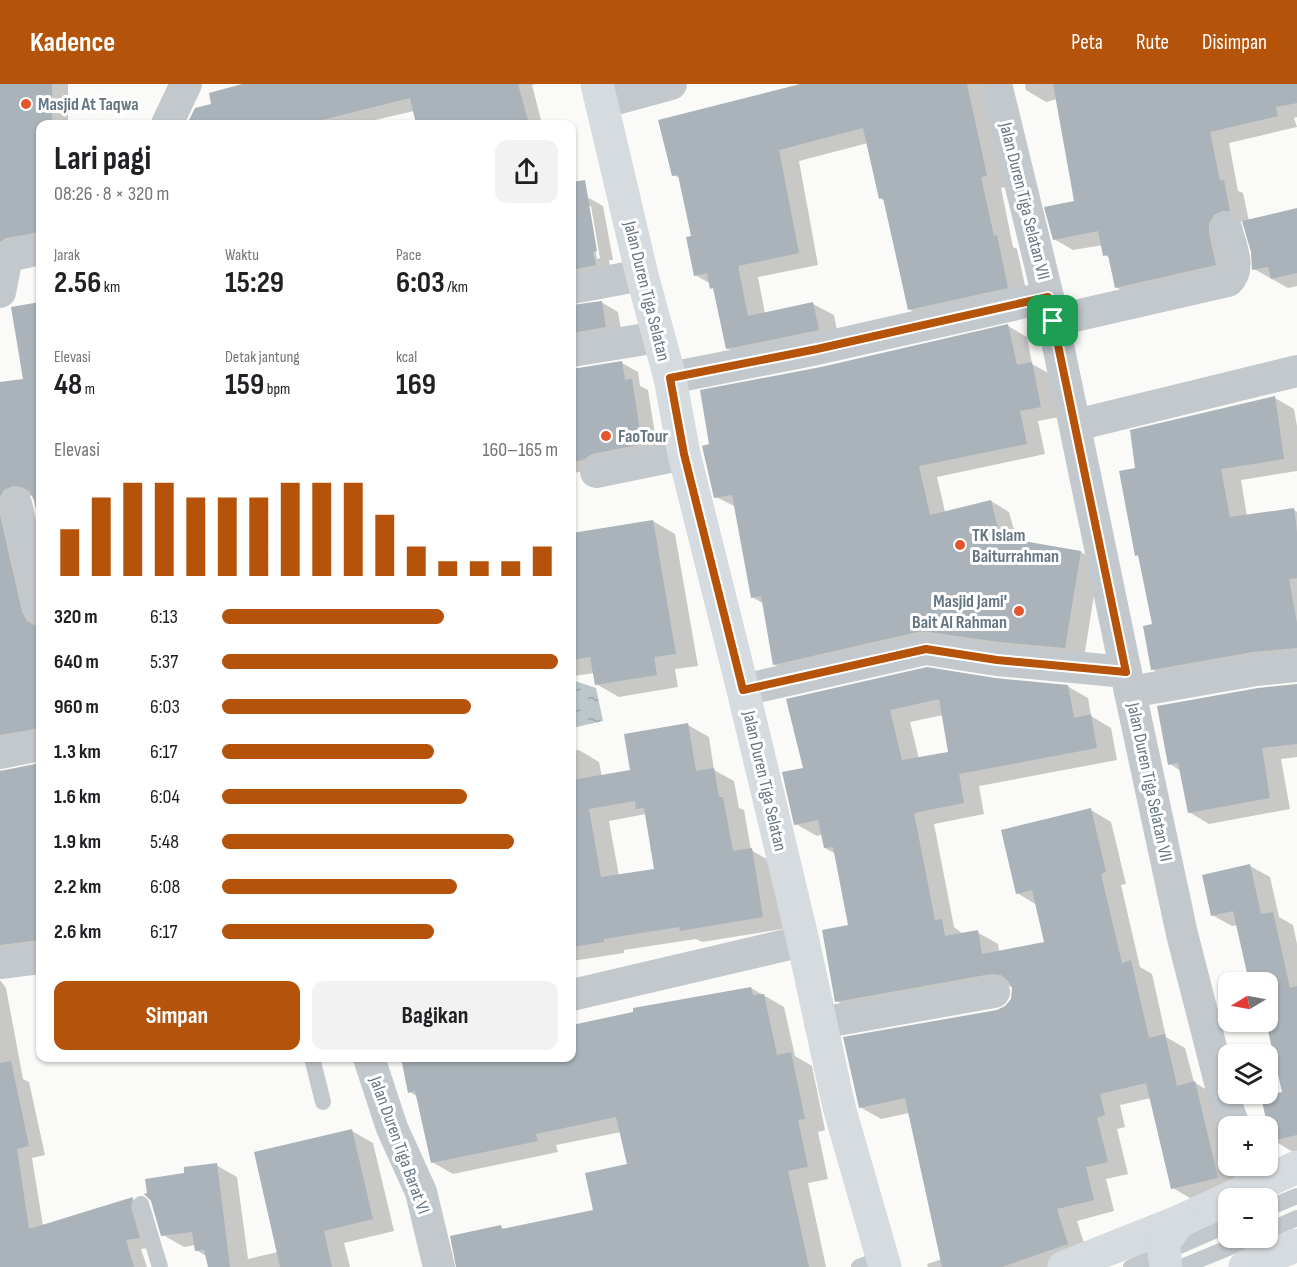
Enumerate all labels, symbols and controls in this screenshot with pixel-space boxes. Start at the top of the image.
text: Kadence [30,26,115,59]
text: Peta [1071,30,1103,55]
text: Rute [1136,30,1169,55]
text: Disimpan [1202,30,1267,55]
place label: Masjid At Taqwa [38,94,139,115]
marker: Masjid At Taqwa [19,97,33,111]
street label: Jalan Duren Tiga Selatan VII [995,119,1054,282]
text: Lari pagi [54,139,151,179]
button: share [495,140,558,203]
text: 08:26 · 8 × 320 m [54,182,169,206]
street label: Jalan Duren Tiga Selatan [619,218,674,363]
text: Jarak [54,246,80,265]
text: Waktu [225,246,259,265]
text: Pace [396,246,421,265]
text: 2.56 [54,265,101,301]
text: 15:29 [225,265,284,301]
text: 6:03 [396,265,445,301]
text: km [101,278,120,297]
text: /km [445,278,468,297]
pin [1027,295,1078,346]
icon: arrive [1036,304,1069,337]
text: Elevasi [54,348,91,367]
text: Detak jantung [225,348,300,367]
text: kcal [396,348,417,367]
text: 48 [54,367,82,403]
text: 159 [225,367,264,403]
text: 169 [396,367,436,403]
text: m [82,380,95,399]
text: bpm [264,380,290,399]
place label: FaoTour [618,426,669,447]
marker: FaoTour [599,429,613,443]
text: Elevasi [54,438,100,462]
text: 160–165 m [482,438,558,462]
place label: TK Islam Baiturrahman [972,525,1059,567]
marker: TK Islam Baiturrahman [953,538,967,552]
place label: Masjid Jami' Bait Al Rahman [912,591,1007,633]
marker: Masjid Jami' Bait Al Rahman [1012,604,1026,618]
text: 320 m [54,605,98,629]
text: 6:13 [150,605,178,629]
text: 640 m [54,650,99,674]
text: 5:37 [150,650,178,674]
text: 960 m [54,695,99,719]
text: 6:03 [150,695,180,719]
street label: Jalan Duren Tiga Selatan VII [1122,700,1177,863]
street label: Jalan Duren Tiga Selatan [738,708,791,853]
text: 1.3 km [54,740,101,764]
text: 6:17 [150,740,178,764]
text: 1.6 km [54,785,101,809]
text: 6:04 [150,785,180,809]
text: 1.9 km [54,830,101,854]
text: 5:48 [150,830,179,854]
text: 2.2 km [54,875,101,899]
text: 6:08 [150,875,180,899]
text: 2.6 km [54,920,101,944]
text: 6:17 [150,920,178,944]
north arrow [1218,972,1278,1032]
map controls [1218,972,1278,1248]
button: Simpan [54,981,300,1050]
button: Bagikan [312,981,558,1050]
button: layers [1218,1044,1278,1104]
street label: Jalan Duren Tiga Barat VI [365,1073,434,1217]
button: + [1218,1116,1278,1176]
button: − [1218,1188,1278,1248]

